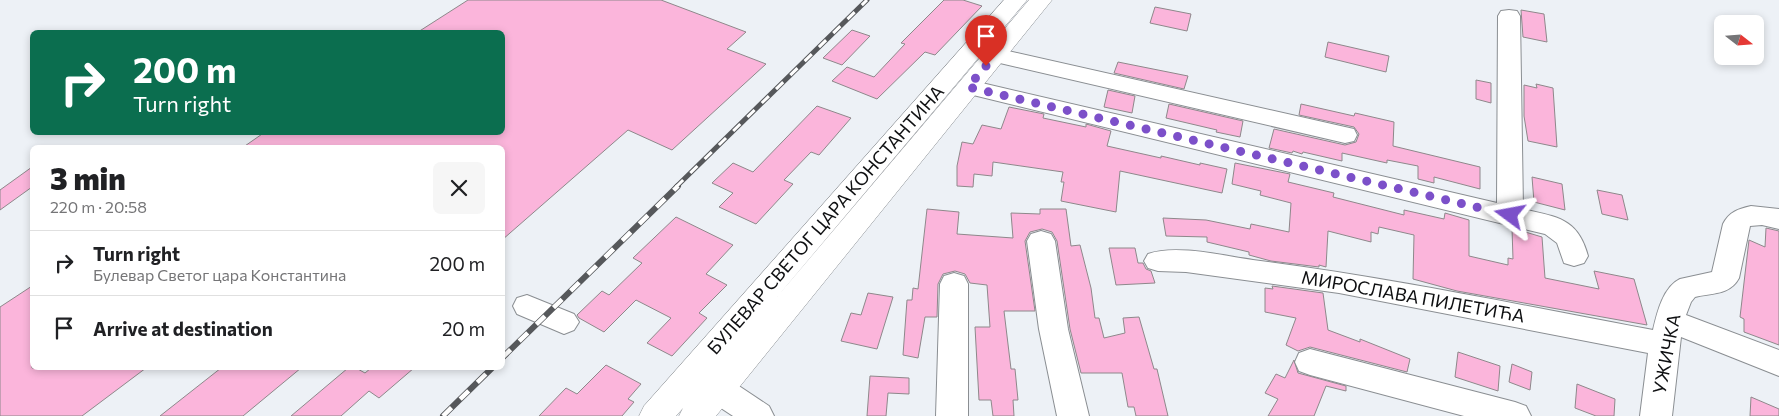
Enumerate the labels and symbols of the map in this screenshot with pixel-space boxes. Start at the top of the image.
pin [965,15,1007,66]
north arrow [1714,15,1764,65]
street label: БУЛЕВАР СВЕТОГ ЦАРА КОНСТАНТИНА [702,80,948,358]
position arrow [1483,188,1535,240]
street label: МИРОСЛАВА ПИЛЕТИЋА [1300,266,1527,327]
street label: УЖИЧКА [1647,312,1685,396]

